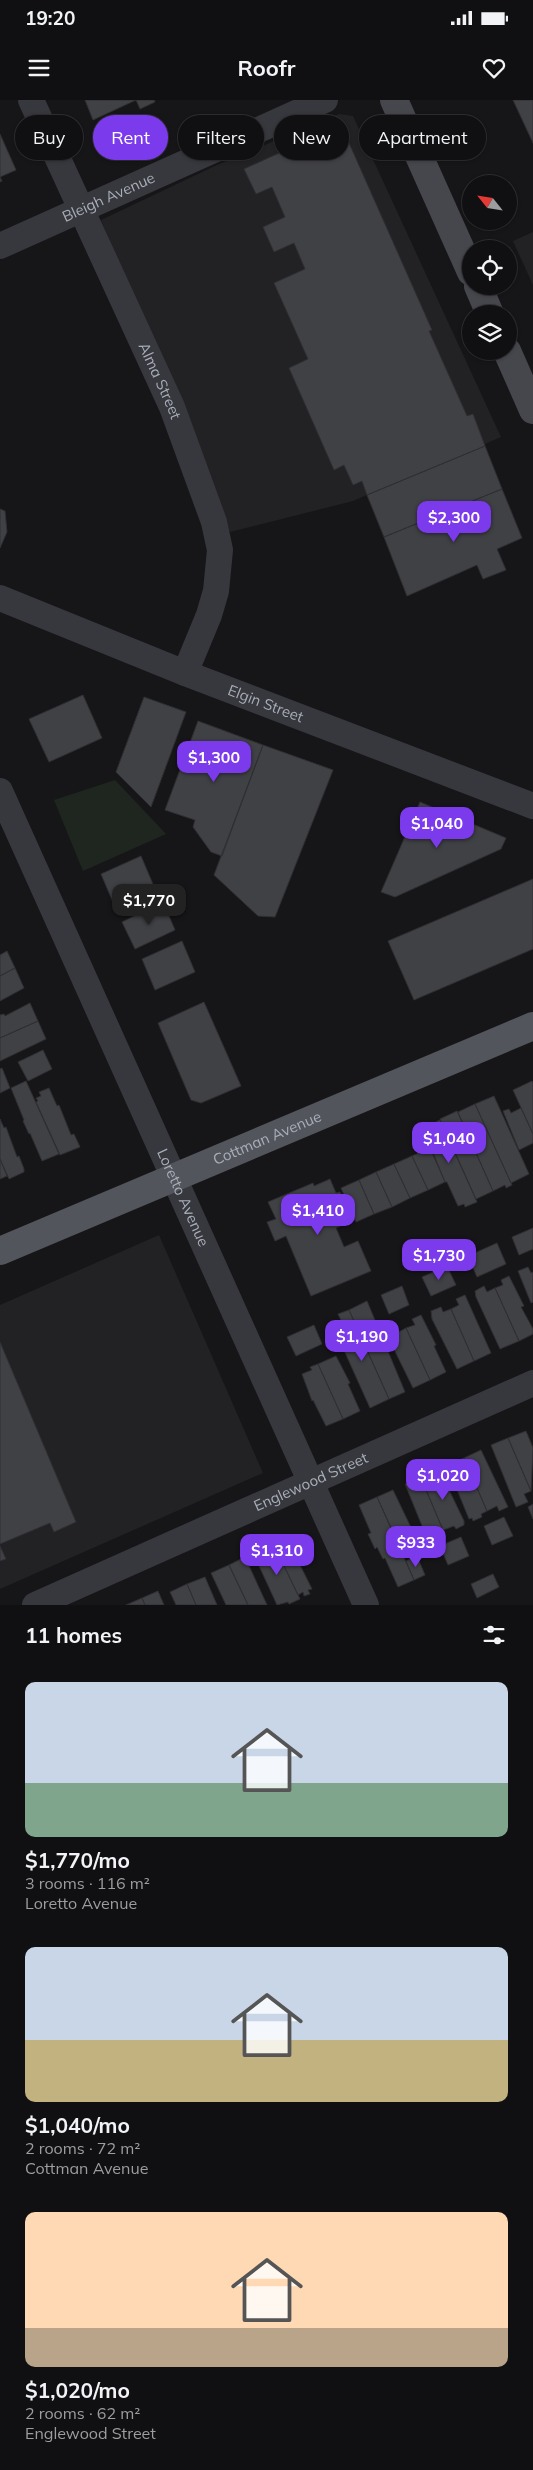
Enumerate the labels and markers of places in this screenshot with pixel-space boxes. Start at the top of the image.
pin: $2,300 [413,500,495,543]
pin: $1,300 [173,740,255,783]
pin: $1,040 [396,806,478,849]
pin: $1,770 [108,884,190,926]
pin: $1,040 [408,1122,490,1164]
pin: $1,410 [277,1194,359,1236]
pin: $1,730 [398,1238,480,1281]
pin: $1,190 [321,1320,403,1362]
pin: $1,020 [402,1458,484,1501]
pin: $933 [386,1526,446,1568]
pin: $1,310 [236,1534,318,1576]

